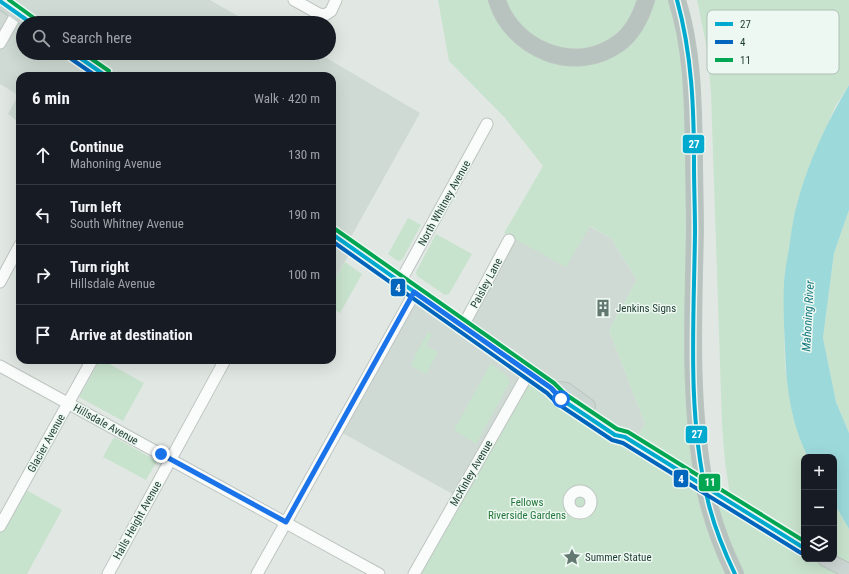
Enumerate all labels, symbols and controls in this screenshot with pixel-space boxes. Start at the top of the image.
legend [707,10,839,74]
search box [16,16,336,60]
text: 27 [740,18,751,31]
icon: search [30,27,52,49]
text: Search here [62,29,132,47]
text: 4 [740,36,746,49]
text: 11 [740,54,751,67]
text: 6 min [32,88,70,108]
text: Walk · 420 m [254,91,320,106]
line badge: 27 [682,134,705,154]
text: Continue [70,138,124,156]
text: 27 [688,138,700,151]
icon: ahead [32,144,54,166]
text: 130 m [288,147,320,162]
text: Mahoning Avenue [70,156,161,171]
street label: North Whitney Avenue [416,158,473,248]
text: Turn left [70,198,121,216]
icon: left [32,204,54,226]
text: 190 m [288,207,320,222]
text: South Whitney Avenue [70,216,184,231]
street label: Paisley Lane [468,256,505,310]
text: Turn right [70,258,129,276]
icon: right [32,264,54,286]
text: 100 m [288,267,320,282]
text: Hillsdale Avenue [70,276,155,291]
line badge: 4 [390,278,406,297]
water label: Mahoning River [799,280,817,352]
text: 4 [395,282,401,295]
building icon: Jenkins Signs [593,298,613,318]
place label: Jenkins Signs [616,302,676,315]
icon: arrive [32,324,54,346]
text: Arrive at destination [70,326,193,344]
route start [552,390,570,408]
street label: Hillsdale Avenue [71,401,140,448]
street label: Glacier Avenue [25,412,68,475]
line badge: 27 [685,425,708,444]
text: 27 [691,428,703,441]
street label: McKinley Avenue [447,438,495,508]
route end [152,445,170,463]
map controls [801,454,837,562]
button: + [801,454,837,490]
line badge: 4 [673,469,689,488]
text: 4 [678,473,684,486]
line badge: 11 [698,473,721,492]
text: 11 [704,476,716,489]
street label: Halls Height Avenue [111,479,164,562]
button: − [801,490,837,526]
park label: Fellows Riverside Gardens [488,496,566,522]
button: layers [801,526,837,562]
place icon: Summer Statue [562,547,582,567]
place label: Summer Statue [585,551,652,564]

